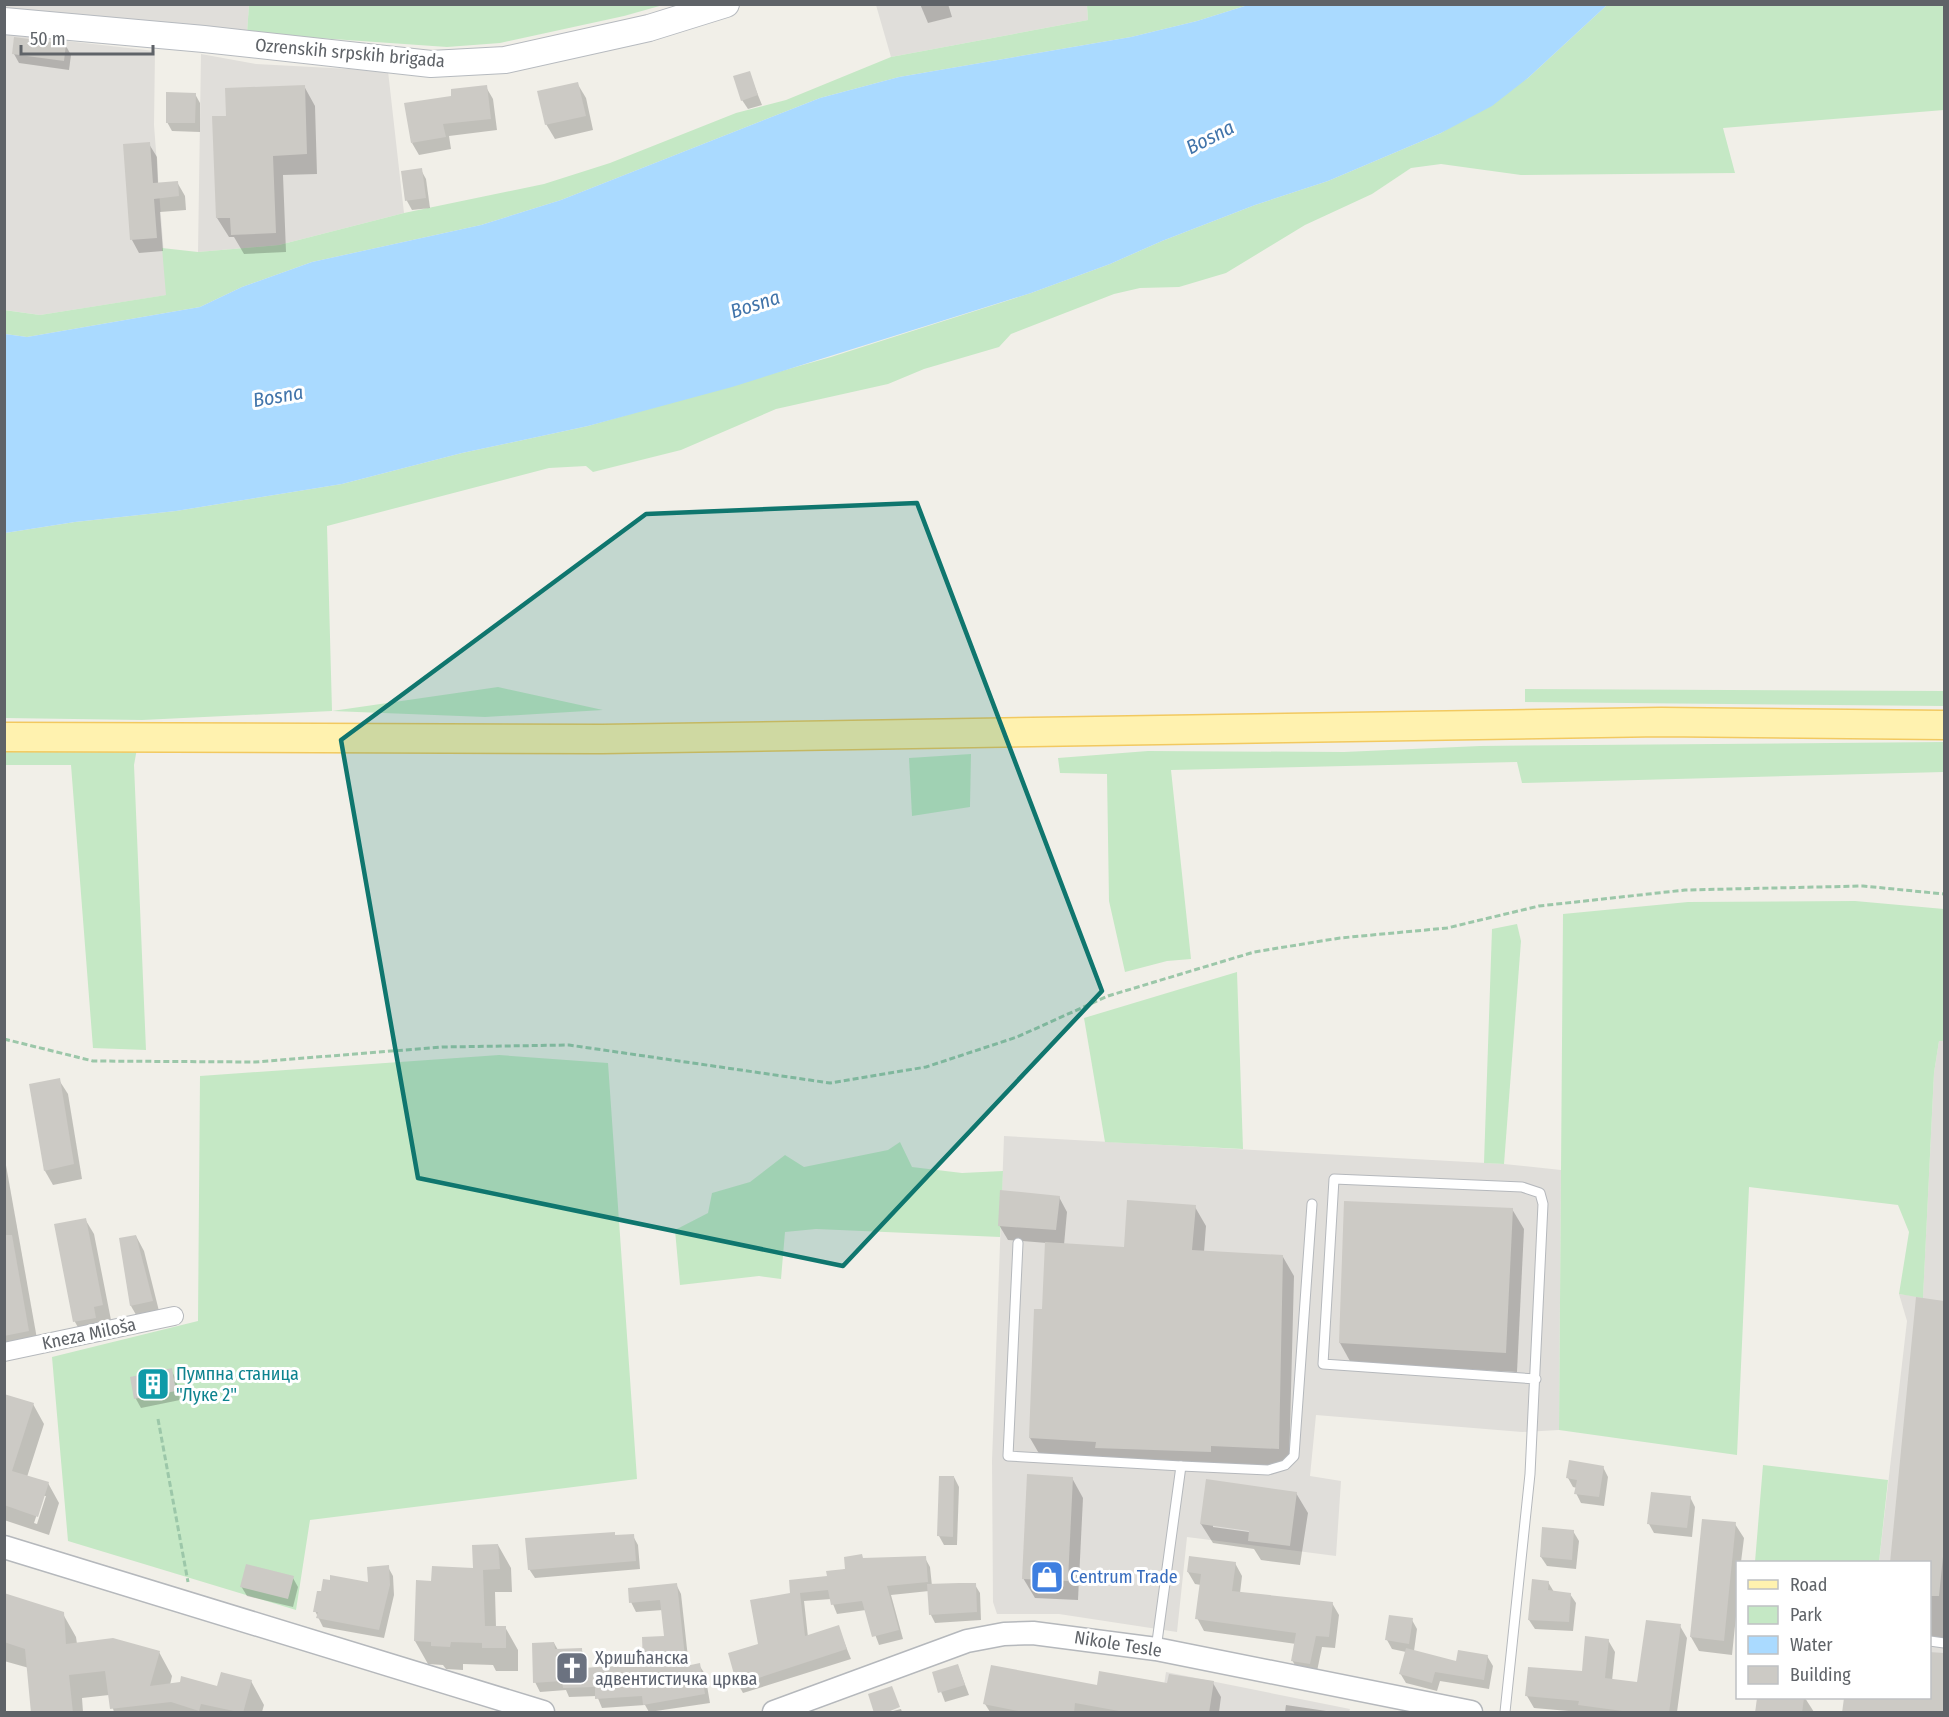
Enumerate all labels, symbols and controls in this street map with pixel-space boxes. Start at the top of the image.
scale bar [21,18,153,56]
text: 50 m [30,28,66,50]
street label: Ozrenskih srpskih brigada [254,34,446,72]
water label: Bosna [1182,115,1238,159]
water label: Bosna [727,285,783,323]
water label: Bosna [251,380,305,412]
street label: Kneza Miloša [40,1313,138,1355]
place label: Пумпна станица "Луке 2" [176,1363,299,1406]
building icon: Пумпна станица "Луке 2" [135,1366,171,1402]
shop icon: Centrum Trade [1029,1559,1065,1595]
legend [1736,1561,1931,1699]
place label: Centrum Trade [1070,1566,1178,1588]
text: Road [1790,1574,1827,1596]
text: Park [1790,1604,1823,1626]
street label: Nikole Tesle [1073,1626,1163,1662]
text: Water [1790,1634,1833,1656]
place label: Хришћанска адвентистичка црква [595,1647,758,1690]
church icon: Хришћанска адвентистичка црква [554,1650,590,1686]
text: Building [1790,1664,1851,1686]

